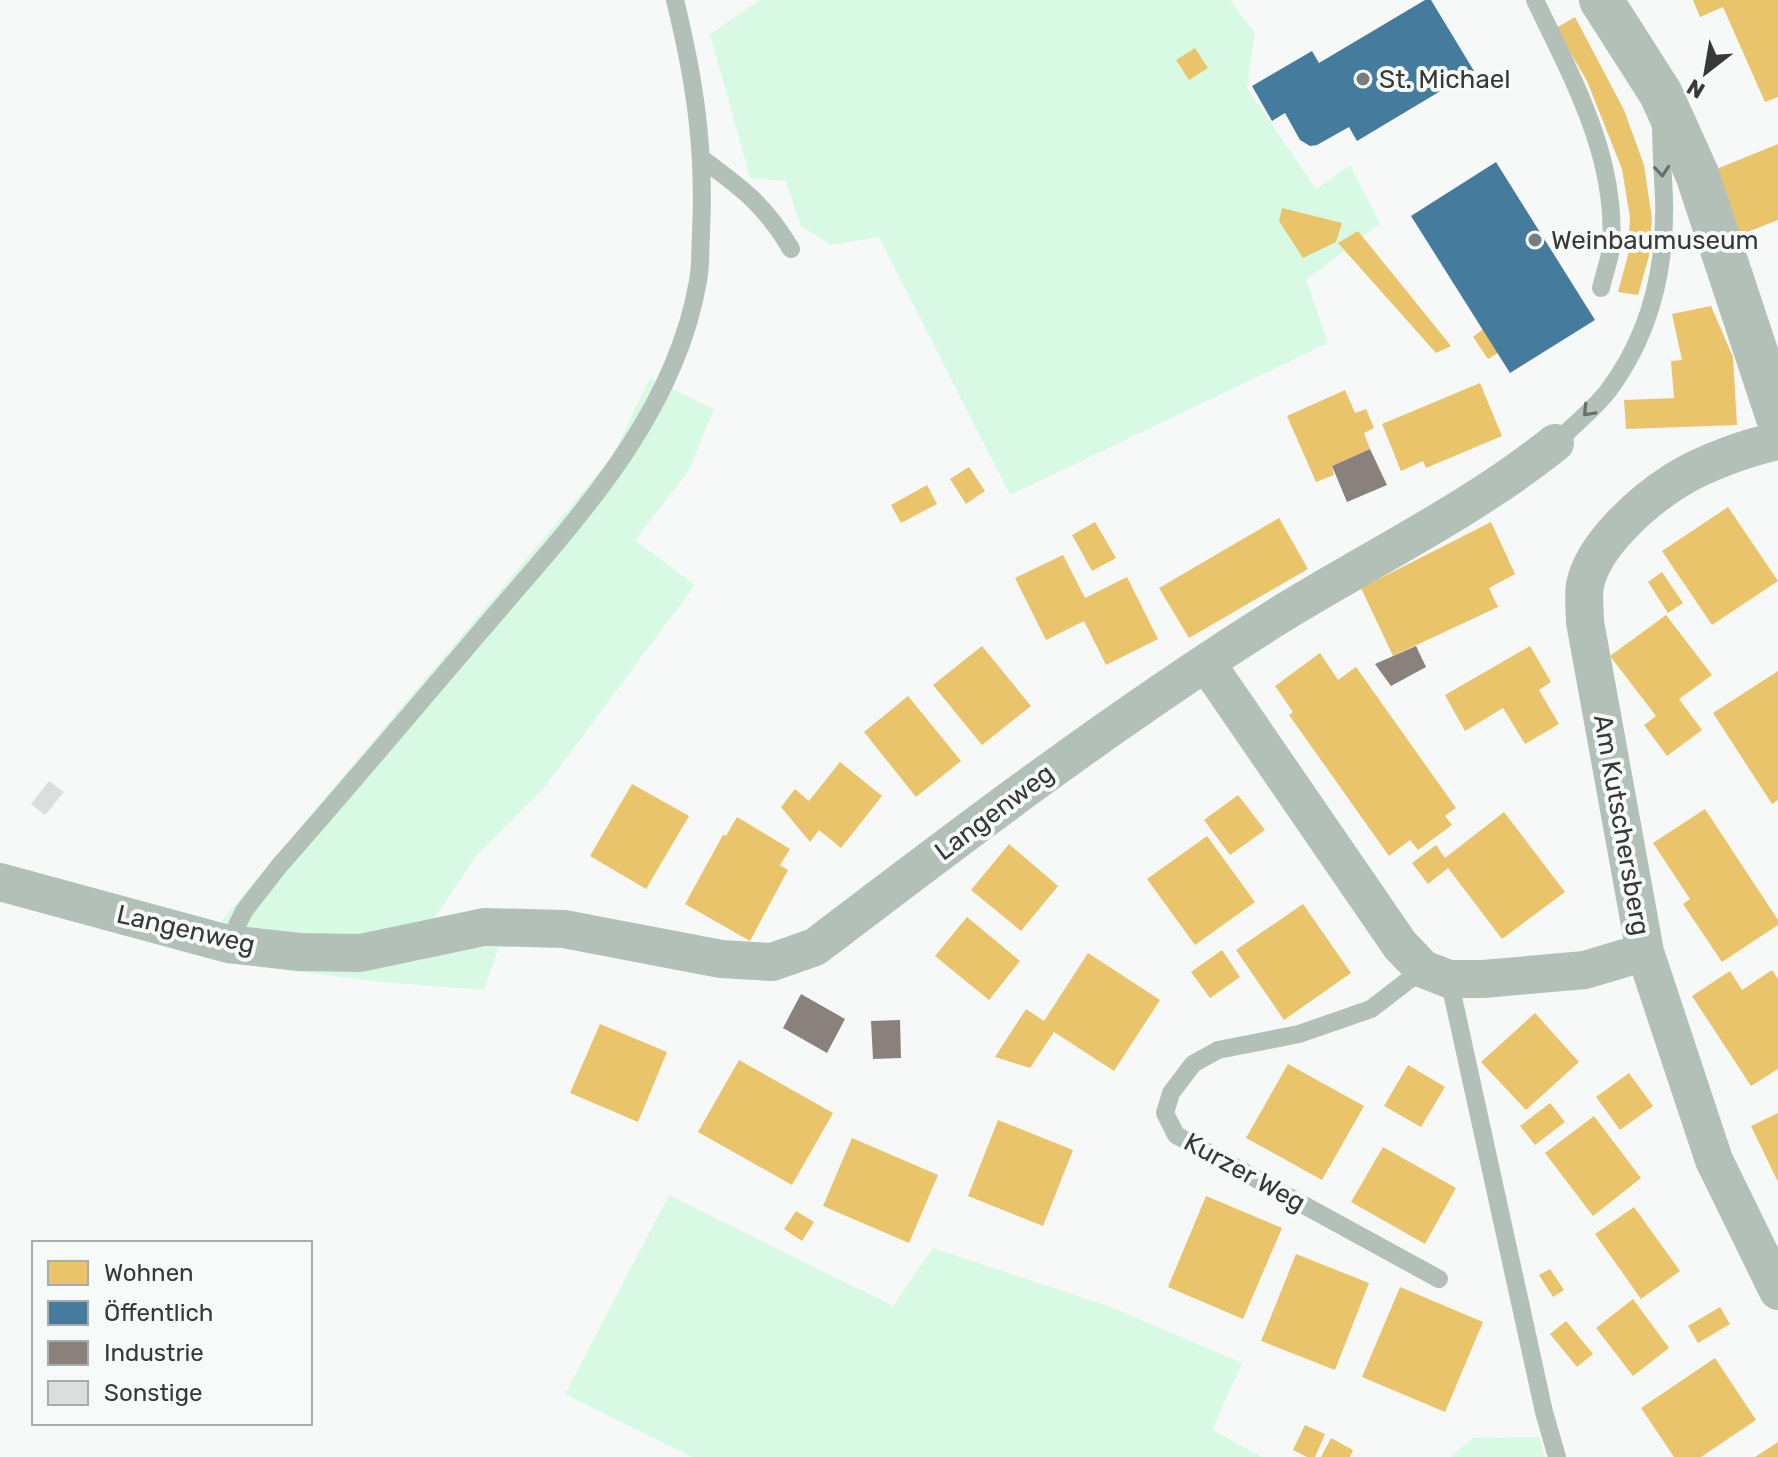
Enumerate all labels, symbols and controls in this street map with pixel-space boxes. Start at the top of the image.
north arrow [1666,32,1746,112]
place label: St. Michael [1379,64,1511,95]
marker: St. Michael [1354,70,1372,88]
text: N [1682,73,1710,104]
one-way arrow [1653,165,1670,178]
place label: Weinbaumuseum [1551,225,1759,256]
marker: Weinbaumuseum [1526,231,1544,249]
one-way arrow [1583,402,1597,416]
street label: Am Kutschersberg [1587,712,1656,938]
street label: Langenweg [929,758,1060,867]
street label: Langenweg [114,899,258,960]
street label: Kurzer Weg [1179,1126,1311,1218]
legend [32,1241,312,1425]
text: Wohnen [104,1259,194,1287]
text: Öffentlich [104,1299,213,1327]
text: Industrie [104,1339,204,1367]
text: Sonstige [104,1379,202,1407]

